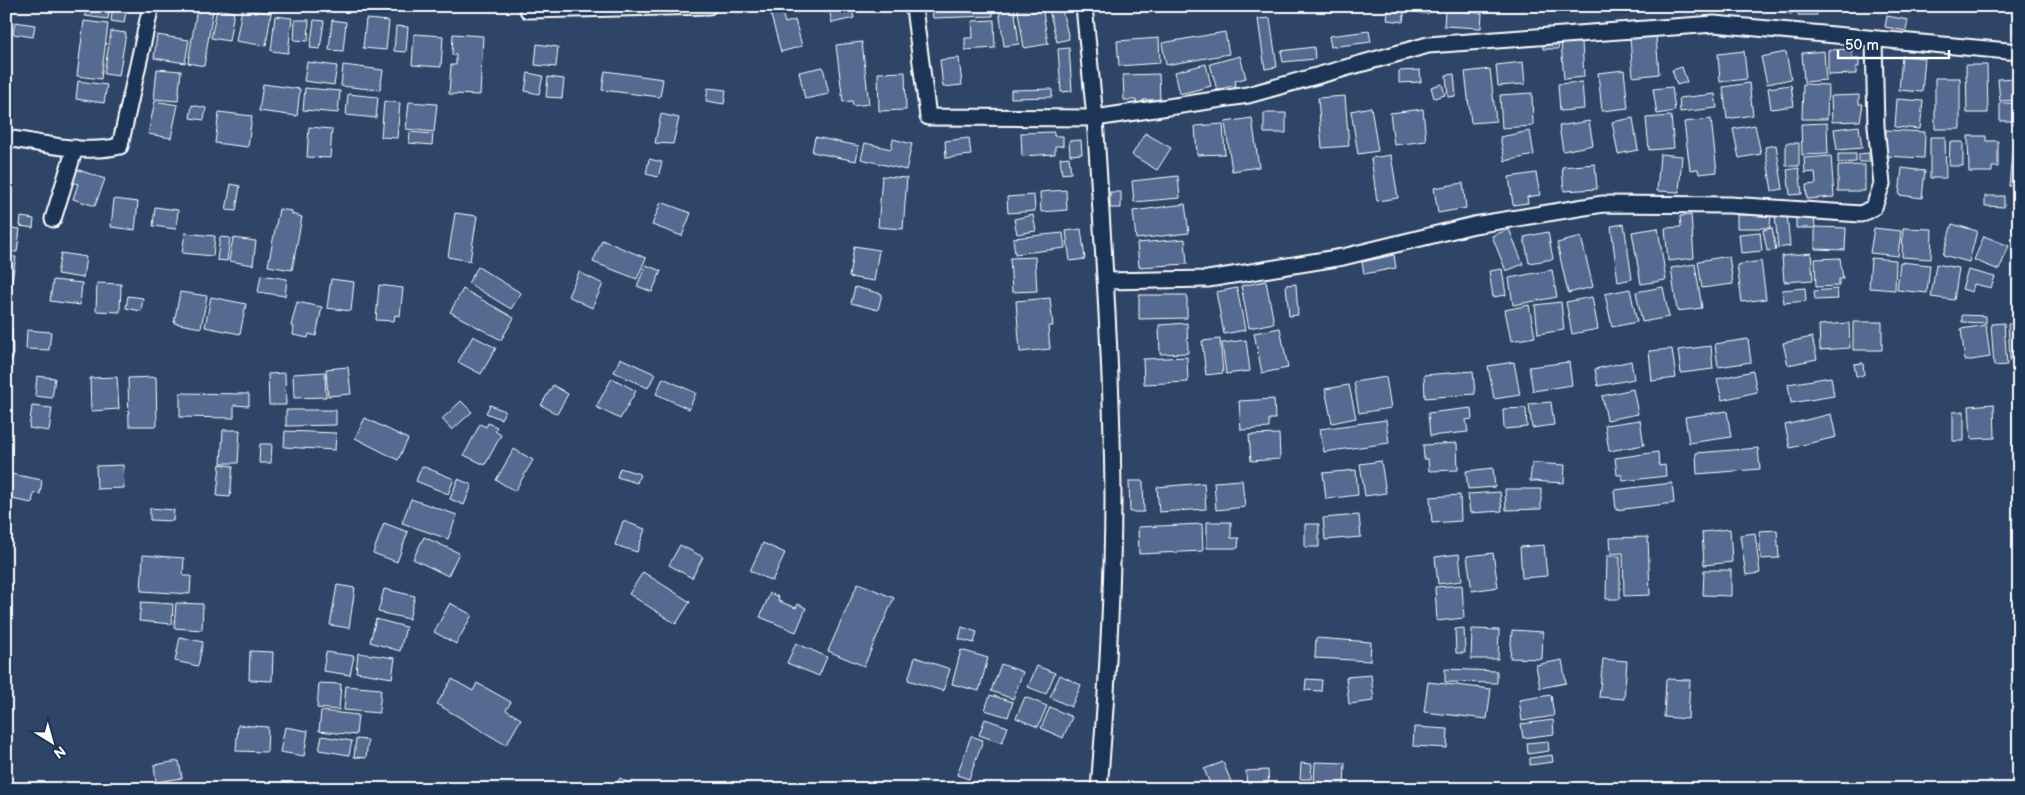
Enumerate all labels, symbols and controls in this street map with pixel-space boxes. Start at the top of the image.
scale bar [1838,28,1949,60]
text: 50 m [1845,36,1879,55]
north arrow [28,718,78,768]
text: N [50,742,69,762]

